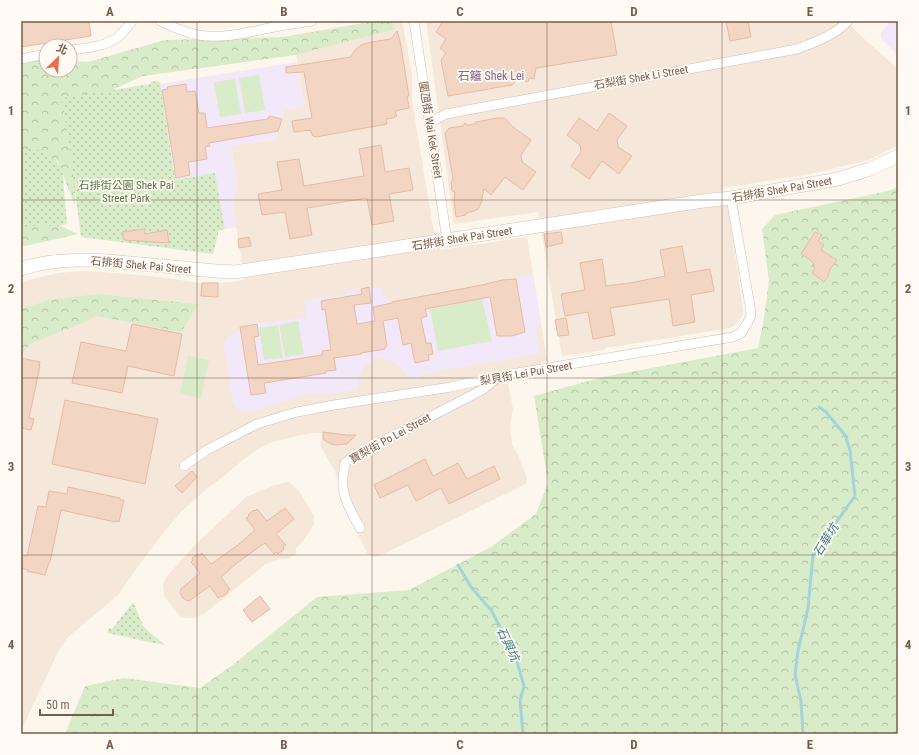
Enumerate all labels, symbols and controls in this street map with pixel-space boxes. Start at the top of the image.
text: A [106,4,114,19]
text: B [280,4,288,19]
text: C [456,4,464,19]
text: D [630,4,638,19]
text: E [807,4,814,19]
north arrow [38,38,78,78]
text: 北 [54,41,70,58]
street label: 石梨街 Shek Li Street [593,63,689,92]
district label: 石籬 Shek Lei [458,69,524,83]
street label: 圍乪街 Wai Kek Street [416,81,445,180]
text: 1 [8,103,14,118]
text: 1 [905,103,911,118]
street label: 石排街 Shek Pai Street [731,174,833,205]
park label: 石排街公園 Shek Pai Street Park [78,179,174,205]
street label: 石排街 Shek Pai Street [411,224,513,253]
street label: 石排街 Shek Pai Street [90,255,192,276]
text: 2 [8,281,15,296]
text: 2 [905,281,912,296]
street label: 梨貝街 Lei Pui Street [479,359,573,388]
street label: 寶梨街 Po Lei Street [347,411,433,466]
text: 3 [8,459,14,474]
text: 3 [905,459,911,474]
water label: 石華坑 [811,519,843,559]
water label: 石興坑 [494,625,523,665]
text: 4 [8,637,15,652]
text: 4 [905,637,912,652]
scale bar [40,691,113,717]
text: 50 m [46,698,70,712]
text: A [106,737,114,752]
text: B [280,737,288,752]
text: C [456,737,464,752]
text: D [630,737,638,752]
text: E [807,737,814,752]

